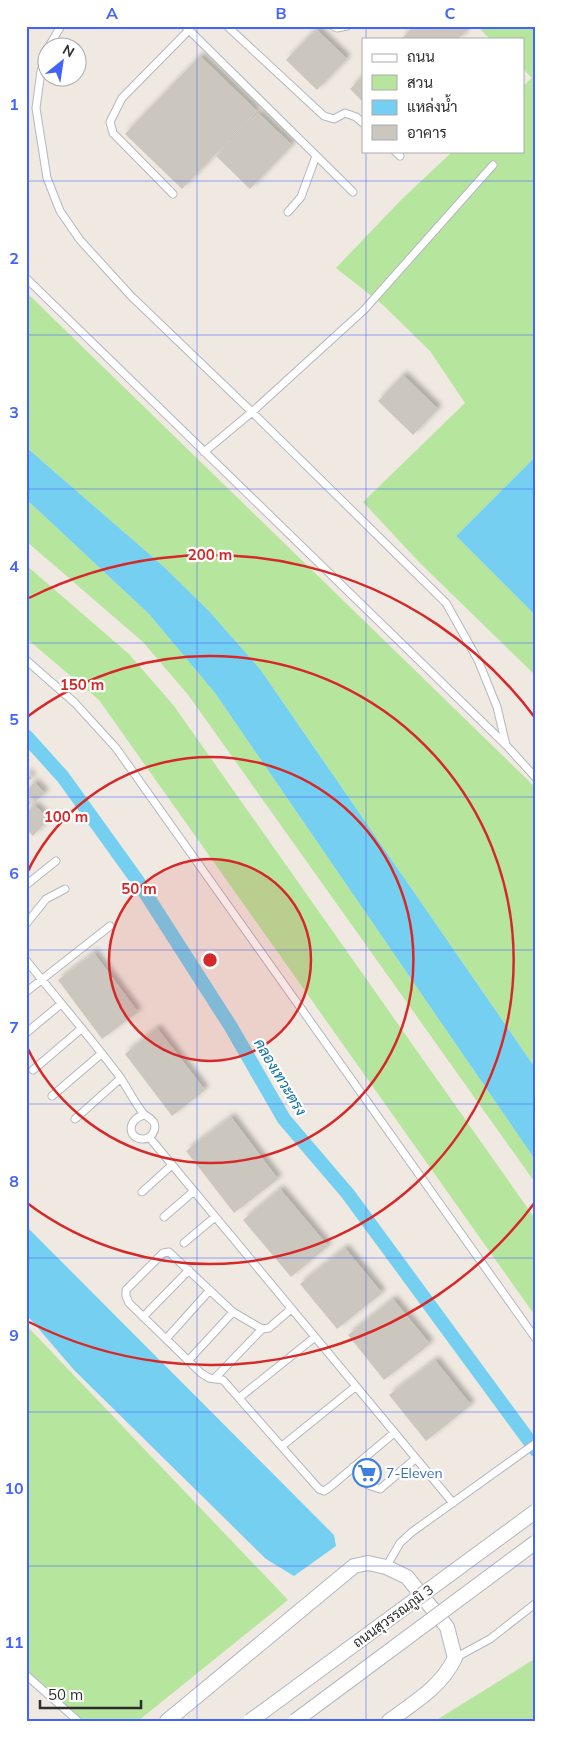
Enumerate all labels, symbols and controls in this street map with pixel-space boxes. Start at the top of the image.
text: A [106,3,118,23]
text: B [275,3,287,23]
text: C [445,3,456,23]
north arrow [38,38,88,88]
legend [362,38,524,152]
text: N [59,40,78,61]
text: ถนน [407,47,435,66]
text: สวน [407,73,433,92]
text: 1 [9,94,19,114]
text: แหล่งน้ำ [407,94,458,116]
text: อาคาร [407,123,447,142]
text: 2 [9,248,19,268]
text: 3 [9,402,19,422]
text: 200 m [188,545,232,564]
text: 4 [9,556,19,576]
text: 150 m [60,675,104,694]
text: 5 [9,709,19,729]
text: 100 m [44,807,88,826]
text: 6 [9,863,19,883]
text: 50 m [121,879,157,898]
centre of rings [201,951,219,969]
text: 7 [9,1017,19,1037]
water label: คลองเทวะตรง [250,1035,311,1119]
text: 8 [9,1171,19,1191]
text: 9 [9,1325,19,1345]
supermarket icon: 7-Eleven [352,1458,382,1488]
place label: 7-Eleven [386,1464,443,1482]
text: 10 [4,1478,24,1498]
street label: ถนนสุวรรณภูมิ 3 [349,1581,438,1652]
text: 11 [4,1632,24,1652]
scale bar [40,1677,141,1709]
text: 50 m [48,1685,83,1704]

